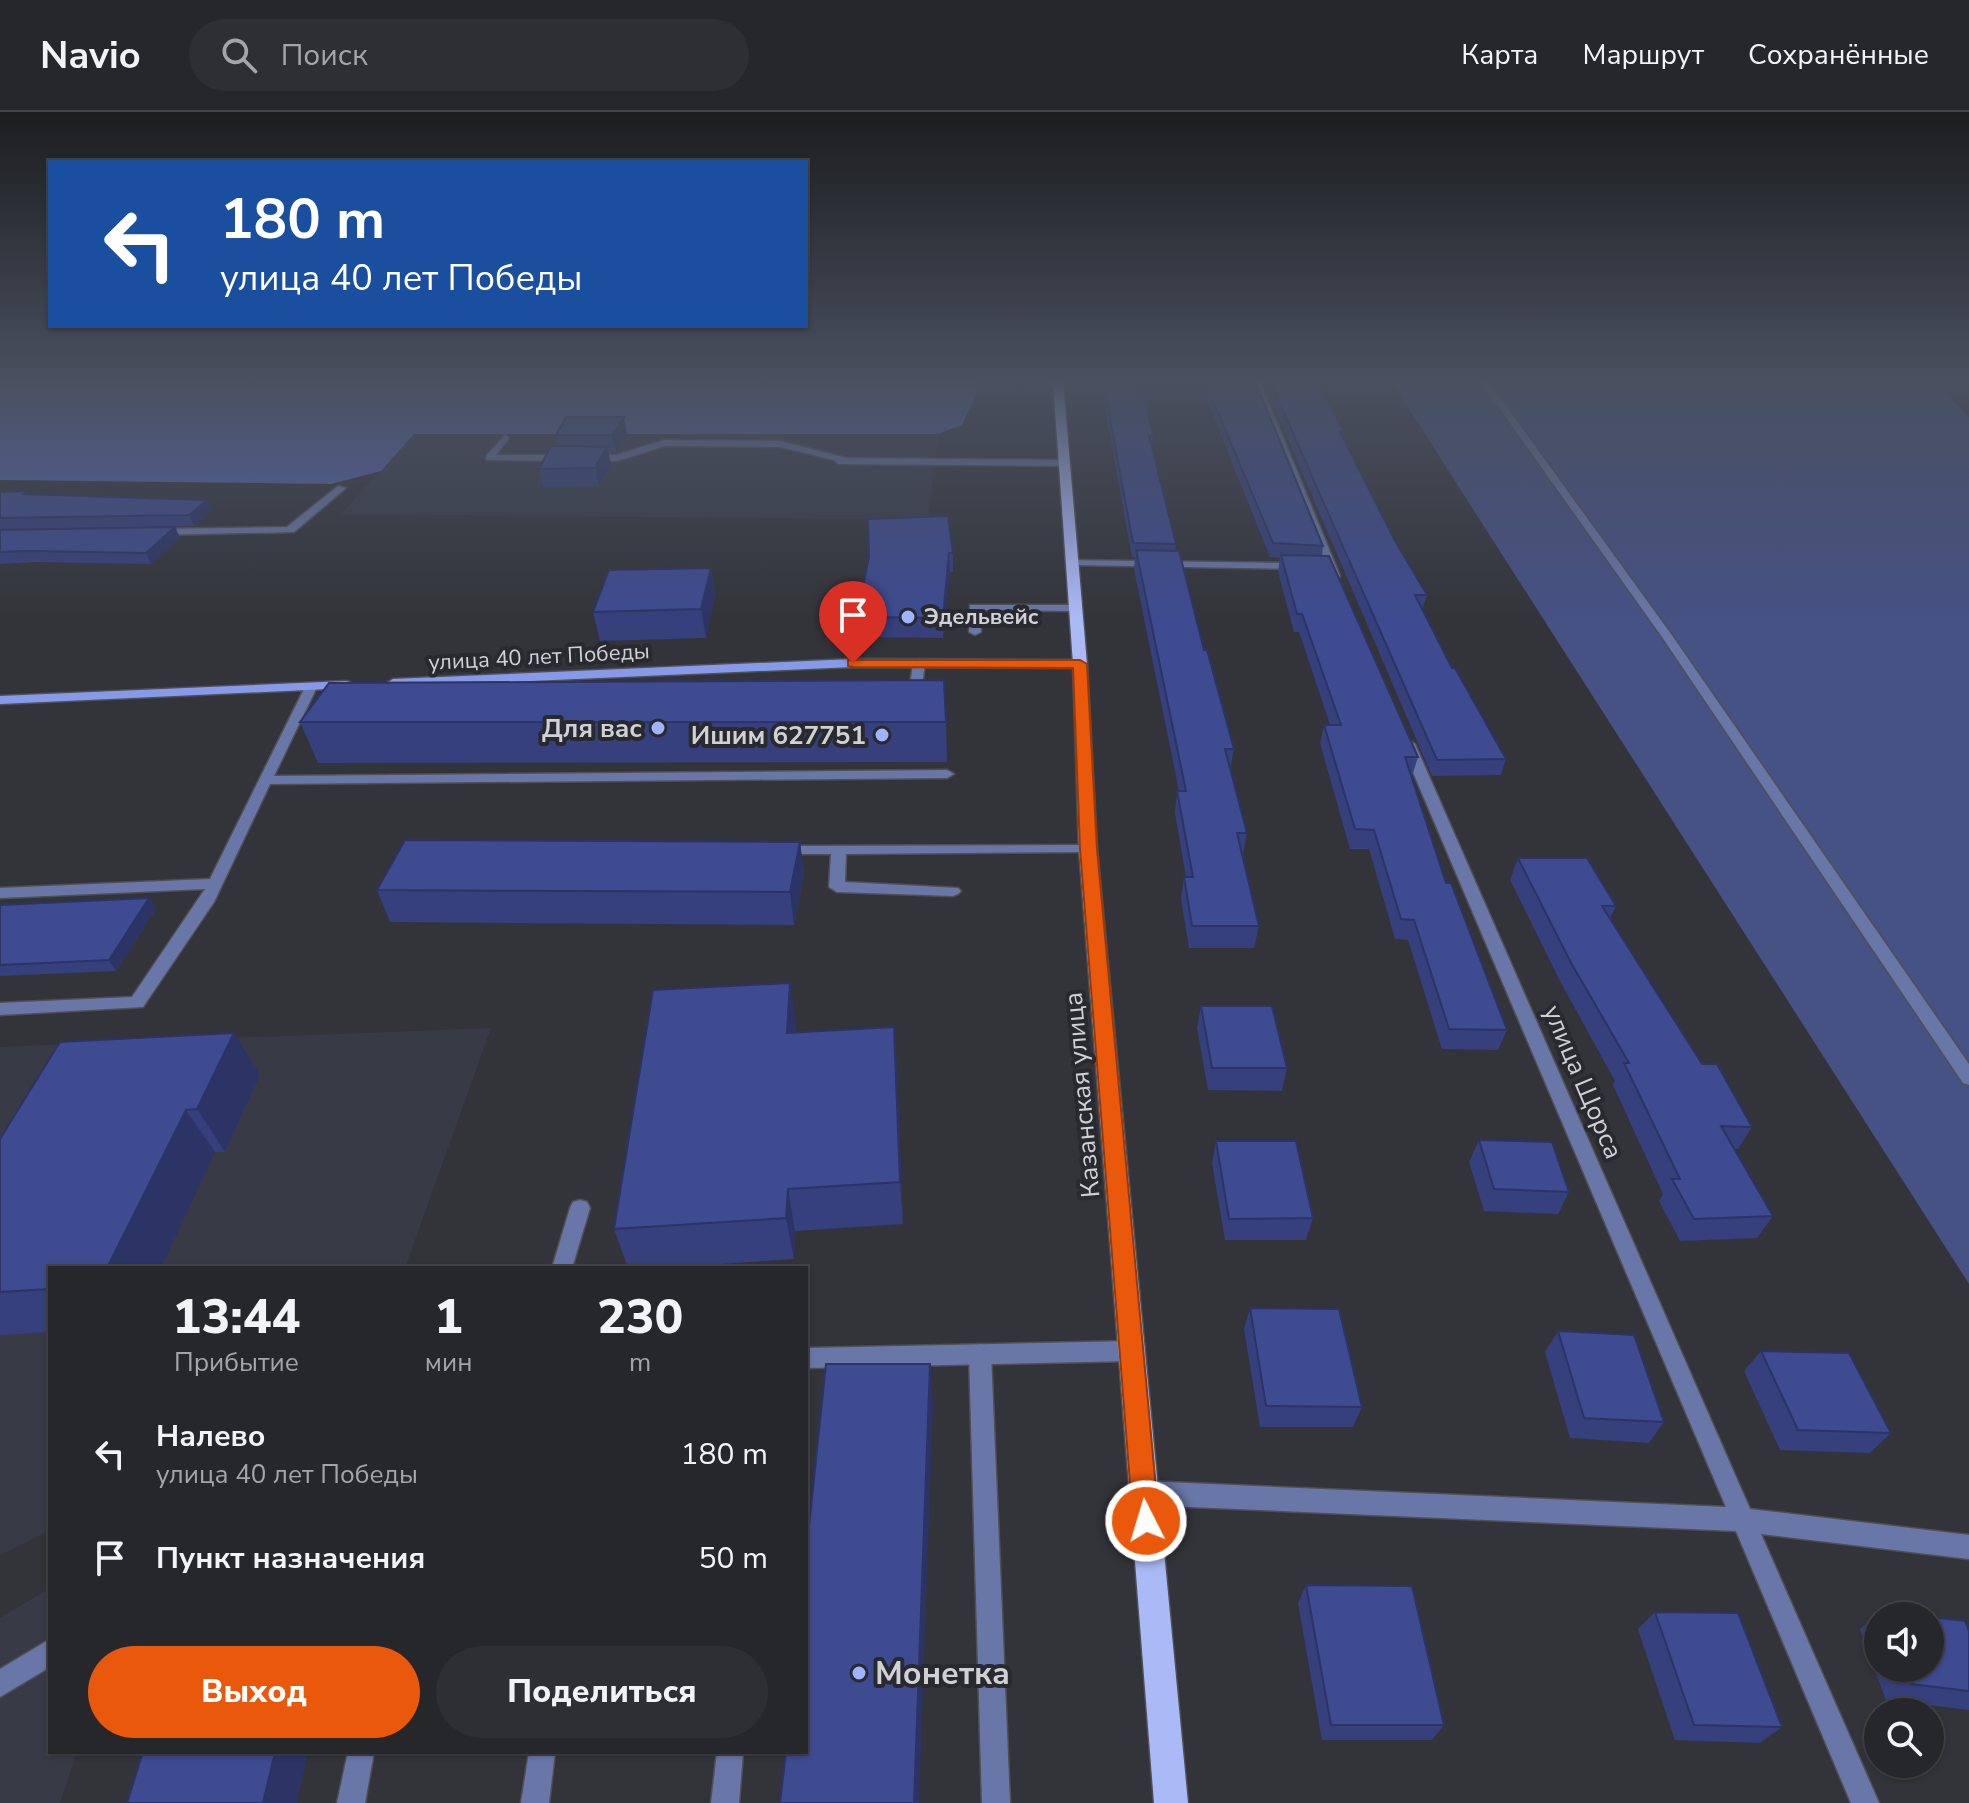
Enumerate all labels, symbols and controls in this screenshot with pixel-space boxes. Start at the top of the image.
search box [189,19,749,91]
text: Navio [40,30,141,81]
icon: search [217,33,261,77]
text: Поиск [281,35,368,76]
text: Карта [1461,36,1538,74]
text: Маршрут [1582,36,1704,74]
text: Сохранённые [1748,36,1929,74]
text: 180 m [220,181,385,258]
icon: left [88,192,192,296]
text: улица 40 лет Победы [220,254,583,303]
pin [819,581,887,663]
icon: arrive [831,593,875,637]
place label: Эдельвейс [924,602,1039,632]
marker: Эдельвейс [899,608,917,626]
street label: улица 40 лет Победы [428,636,650,678]
place label: Для вас [542,711,642,746]
place label: Ишим 627751 [691,718,866,753]
marker: Для вас [649,719,667,737]
marker: Ишим 627751 [873,726,891,744]
street label: Казанская улица [1056,991,1108,1199]
street label: улица Щорса [1535,1000,1631,1164]
text: 13:44 [173,1284,300,1350]
text: 1 [434,1284,463,1350]
text: 230 [597,1284,683,1350]
text: Прибытие [174,1345,299,1380]
text: мин [425,1345,472,1380]
text: m [629,1345,651,1380]
text: Налево [156,1416,265,1457]
icon: left [88,1432,132,1476]
text: 180 m [681,1434,768,1475]
text: улица 40 лет Победы [156,1457,418,1492]
position arrow [1104,1479,1188,1563]
icon: arrive [88,1536,132,1580]
text: Пункт назначения [156,1538,425,1579]
text: 50 m [699,1538,768,1579]
map controls [1864,1602,1944,1778]
button: sound [1864,1602,1944,1682]
button: Выход [88,1646,420,1738]
button: Поделиться [436,1646,768,1738]
place label: Монетка [875,1652,1010,1695]
marker: Монетка [850,1664,868,1682]
button: search [1864,1698,1944,1778]

